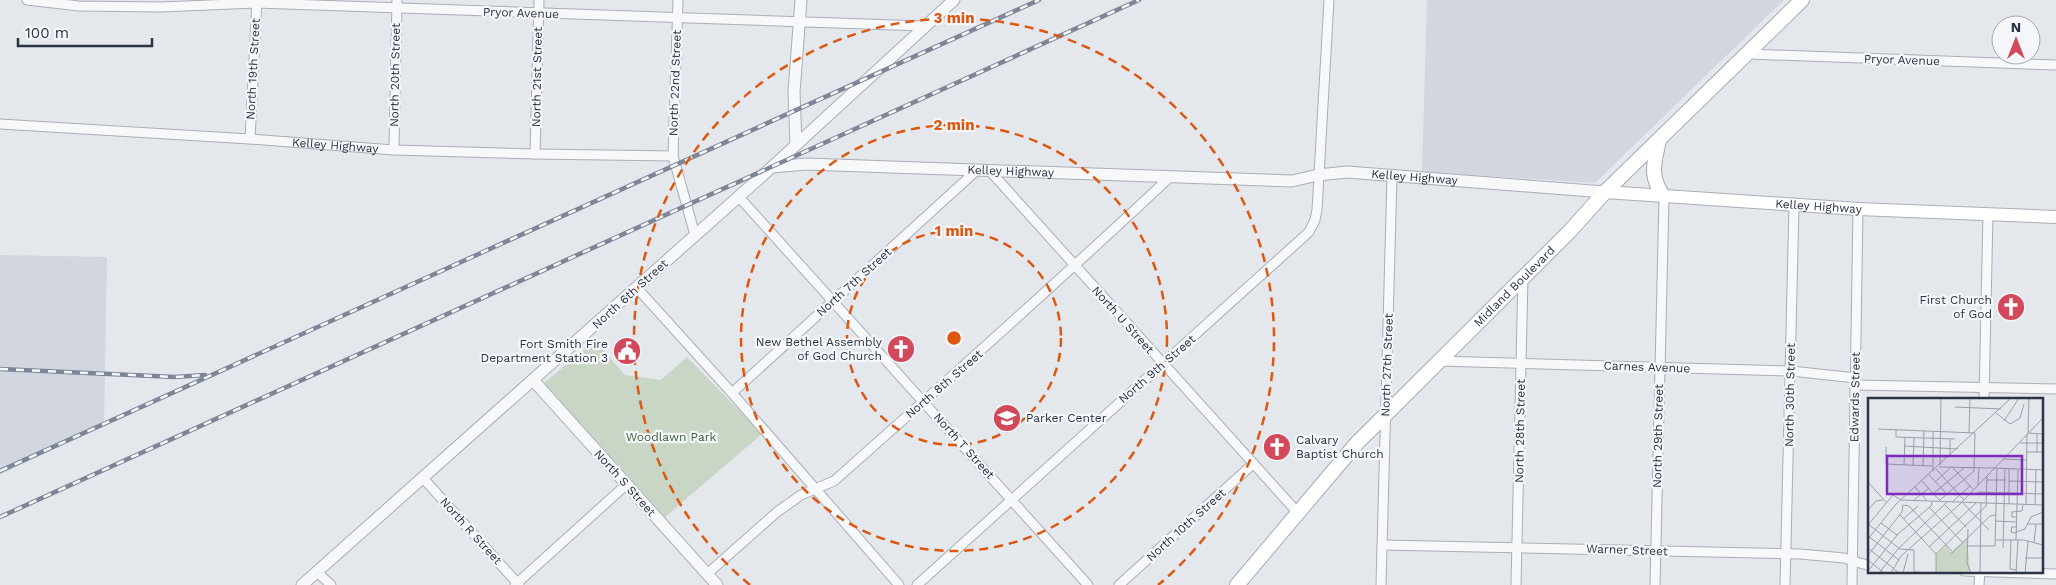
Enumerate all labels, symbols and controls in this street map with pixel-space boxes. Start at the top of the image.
street label: Pryor Avenue [483,5,559,21]
text: 3 min [934,9,974,27]
scale bar [18,15,151,47]
north arrow [1991,15,2041,65]
street label: North 19th Street [243,18,263,120]
text: N [2011,19,2021,35]
street label: North 20th Street [387,23,403,127]
text: 100 m [25,24,69,42]
street label: North 21st Street [529,27,545,127]
street label: North 22nd Street [666,30,684,136]
street label: Pryor Avenue [1864,52,1940,68]
text: 2 min [933,116,975,134]
street label: Kelley Highway [292,135,380,156]
street label: Kelley Highway [967,163,1055,180]
street label: Kelley Highway [1371,167,1459,188]
street label: Kelley Highway [1775,196,1863,216]
text: 1 min [935,222,973,240]
street label: Midland Boulevard [1471,243,1558,330]
street label: North 7th Street [814,245,894,319]
street label: North 6th Street [589,256,671,332]
street label: North U Street [1089,283,1157,357]
church icon: First Church of God [1996,292,2026,322]
place label: First Church of God [1919,293,1992,321]
street label: North 27th Street [1378,313,1396,417]
centre of rings [945,329,963,347]
street label: North 9th Street [1116,332,1198,406]
church icon: New Bethel Assembly of God Church [886,334,916,364]
place label: New Bethel Assembly of God Church [756,335,883,363]
public building icon: Fort Smith Fire Department Station 3 [612,336,642,366]
place label: Fort Smith Fire Department Station 3 [481,337,608,365]
street label: North 30th Street [1782,343,1798,447]
street label: North 8th Street [903,347,985,421]
street label: Edwards Street [1847,352,1863,442]
street label: Carnes Avenue [1603,358,1691,376]
street label: North 28th Street [1512,379,1528,483]
street label: North 29th Street [1650,384,1666,488]
inset map [1868,398,2044,572]
school or university icon: Parker Center [992,403,1022,433]
street label: North T Street [931,410,997,482]
place label: Parker Center [1026,411,1107,425]
park label: Woodlawn Park [626,430,717,444]
church icon: Calvary Baptist Church [1262,432,1292,462]
place label: Calvary Baptist Church [1296,433,1384,461]
street label: North S Street [591,447,659,519]
street label: North 10th Street [1144,486,1228,564]
street label: North R Street [437,495,505,567]
street label: Warner Street [1586,542,1668,558]

